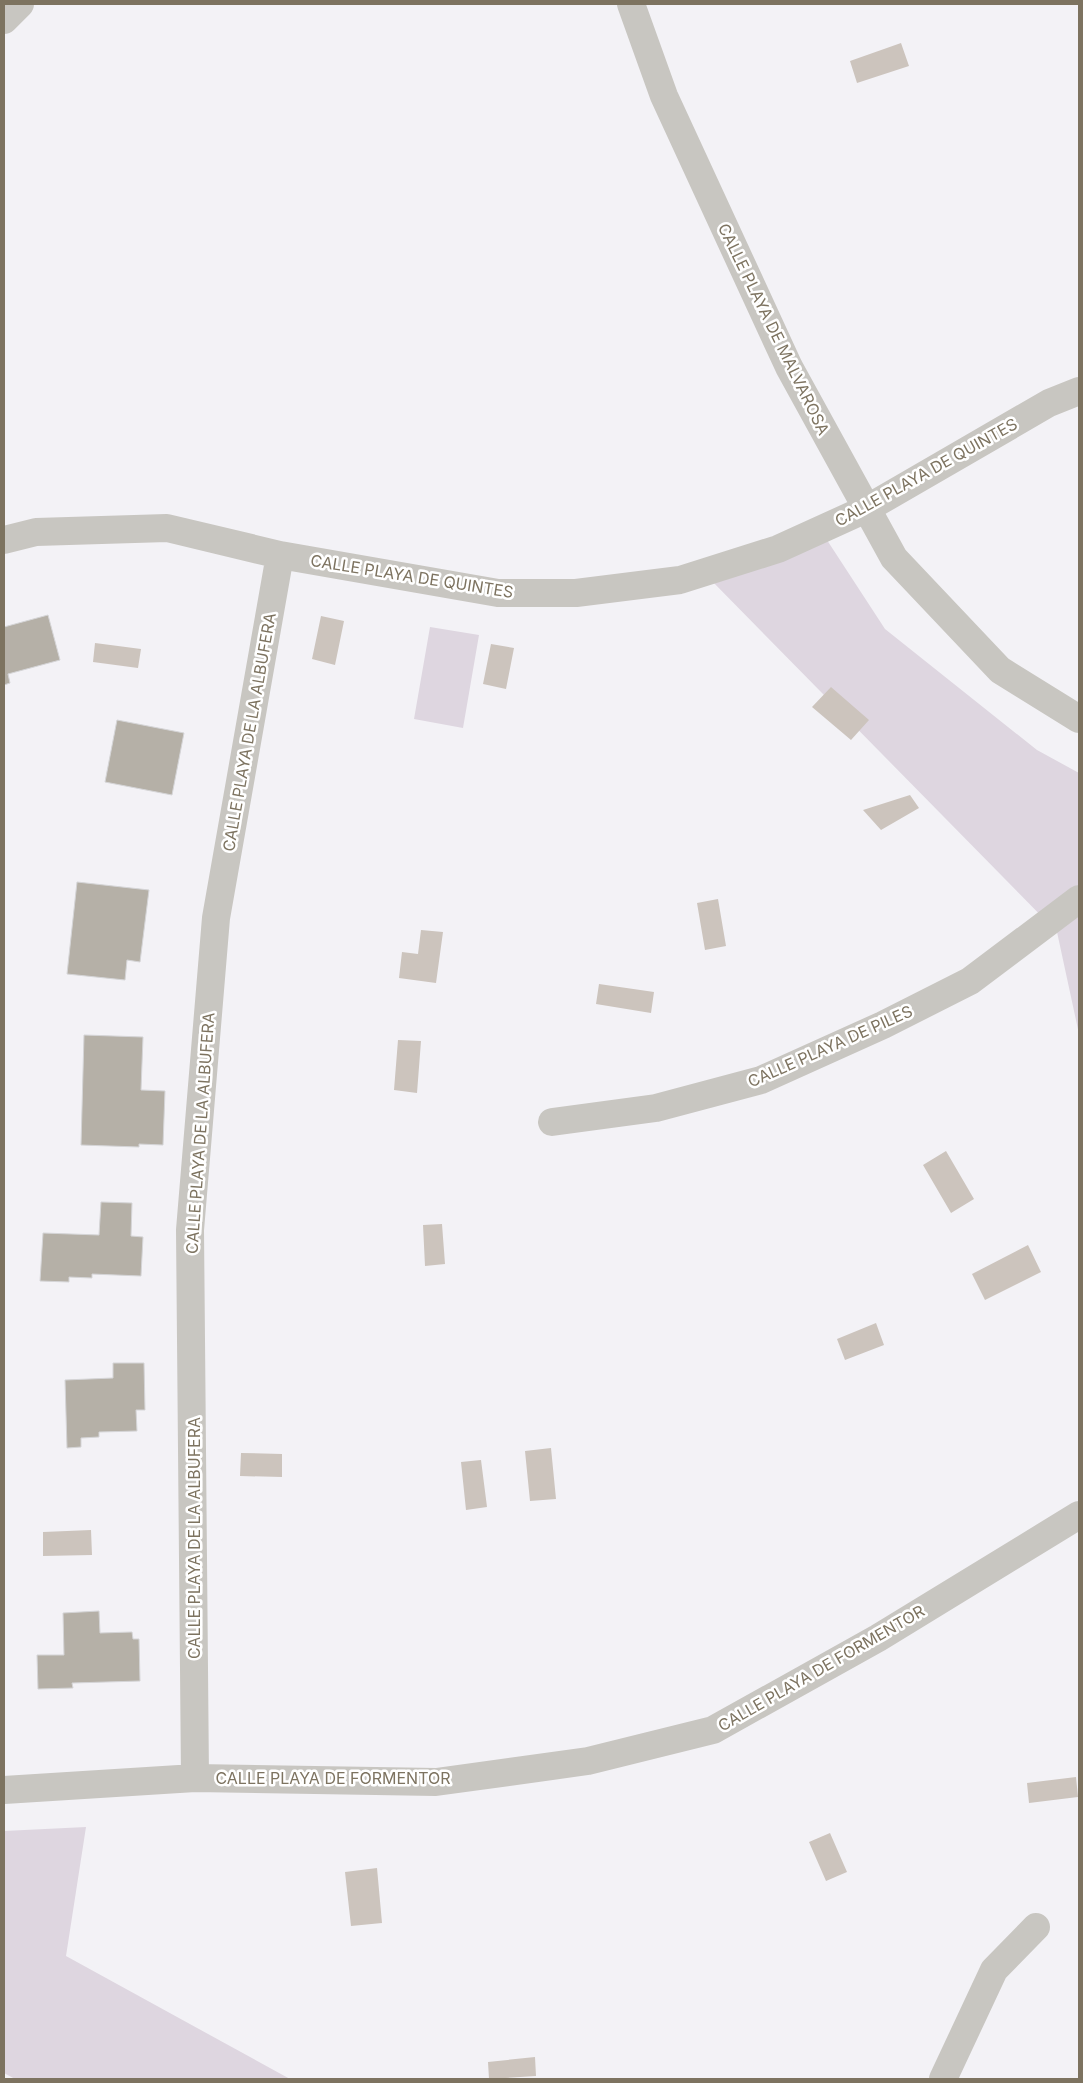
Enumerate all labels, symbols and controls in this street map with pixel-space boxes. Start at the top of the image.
street label: CALLE PLAYA DE MALVAROSA [714,220,834,438]
street label: CALLE PLAYA DE QUINTES [831,413,1021,531]
street label: CALLE PLAYA DE QUINTES [309,550,515,602]
street label: CALLE PLAYA DE LA ALBUFERA [218,611,280,853]
street label: CALLE PLAYA DE PILES [745,1001,915,1091]
street label: CALLE PLAYA DE LA ALBUFERA [182,1012,218,1254]
street label: CALLE PLAYA DE LA ALBUFERA [184,1417,204,1659]
street label: CALLE PLAYA DE FORMENTOR [714,1601,928,1735]
street label: CALLE PLAYA DE FORMENTOR [215,1768,451,1788]

